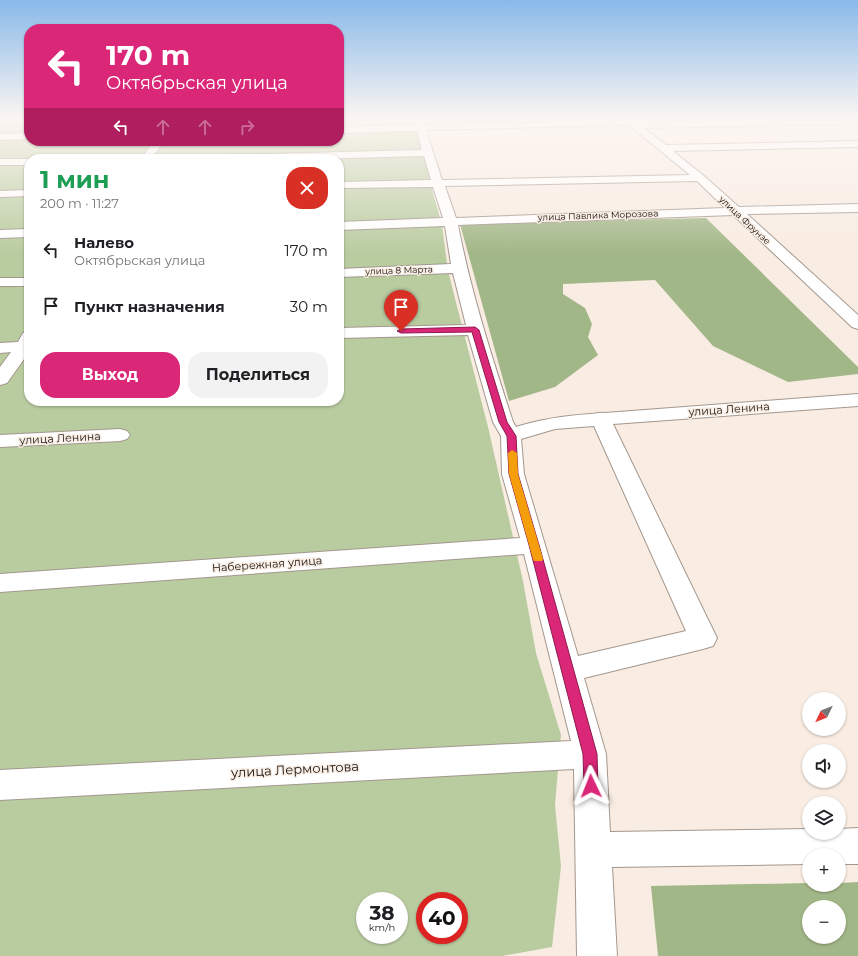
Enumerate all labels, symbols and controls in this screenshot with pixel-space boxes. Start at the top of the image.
text: 170 m [106,38,190,72]
icon: left [40,40,92,92]
text: Октябрьская улица [106,72,288,94]
icon: left [110,116,132,138]
icon: ahead [152,116,174,138]
icon: ahead [194,116,216,138]
icon: right [236,116,258,138]
text: 1 мин [40,165,109,194]
button: close [286,167,328,209]
street label: улица Фрунзе [716,193,773,247]
text: 200 m · 11:27 [40,195,119,211]
street label: улица Павлика Морозова [536,207,659,223]
text: Налево [74,233,134,252]
icon: left [40,239,62,261]
text: 170 m [284,241,328,260]
text: Октябрьская улица [74,252,205,268]
street label: улица 8 Марта [364,263,433,277]
pin [384,290,418,331]
icon: arrive [40,295,62,317]
icon: arrive [390,296,412,318]
text: Пункт назначения [74,297,225,316]
text: 30 m [290,297,328,316]
button: Выход [40,352,180,398]
button: Поделиться [188,352,328,398]
street label: улица Ленина [687,399,770,419]
street label: улица Ленина [18,429,101,447]
street label: Набережная улица [211,553,323,575]
north arrow [802,692,846,736]
map controls [802,692,846,944]
button: sound [802,744,846,788]
street label: улица Лермонтова [230,758,359,780]
position arrow [570,765,612,807]
button: layers [802,796,846,840]
button: + [802,848,846,892]
speed limit sign: 40 [416,892,468,944]
button: − [802,900,846,944]
text: 38 [369,901,395,925]
text: km/h [369,921,395,934]

